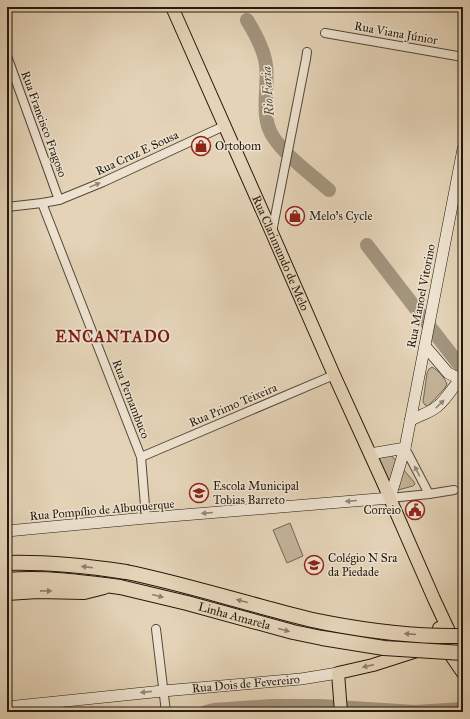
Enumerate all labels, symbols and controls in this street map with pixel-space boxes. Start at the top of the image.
street label: Rua Viana Júnior [353,19,439,48]
water label: Rio Faria [258,65,278,117]
street label: Rua Francisco Fragoso [17,69,70,179]
street label: Rua Cruz E Sousa [93,127,181,178]
shop icon: Ortobom [190,135,212,157]
place label: Ortobom [215,139,261,153]
one-way arrow [89,182,101,189]
street label: Rua Clarimundo de Melo [249,193,312,313]
shop icon: Melo's Cycle [284,205,306,227]
place label: Melo's Cycle [309,209,372,223]
street label: Rua Manoel Vitorino [404,243,438,349]
district label: ENCANTADO [55,327,171,346]
street label: Rua Pernambuco [110,358,152,440]
street label: Rua Primo Teixeira [187,380,280,430]
one-way arrow [435,399,445,408]
one-way arrow [413,466,420,477]
place label: Escola Municipal Tobias Barreto [213,479,300,507]
school or university icon: Escola Municipal Tobias Barreto [188,482,210,504]
street label: Rua Pompílio de Albuquerque [29,497,175,524]
one-way arrow [345,498,357,505]
public building icon: Correio [404,499,426,521]
place label: Correio [363,503,401,517]
one-way arrow [201,510,213,516]
place label: Colégio N Sra da Piedade [328,551,398,579]
school or university icon: Colégio N Sra da Piedade [303,554,325,576]
one-way arrow [81,563,93,570]
one-way arrow [40,588,52,595]
one-way arrow [152,593,164,599]
one-way arrow [235,598,247,604]
street label: Linha Amarela [197,599,273,633]
one-way arrow [277,627,290,633]
one-way arrow [404,630,416,637]
one-way arrow [362,663,374,669]
street label: Rua Dois de Fevereiro [191,672,300,695]
one-way arrow [140,689,152,696]

